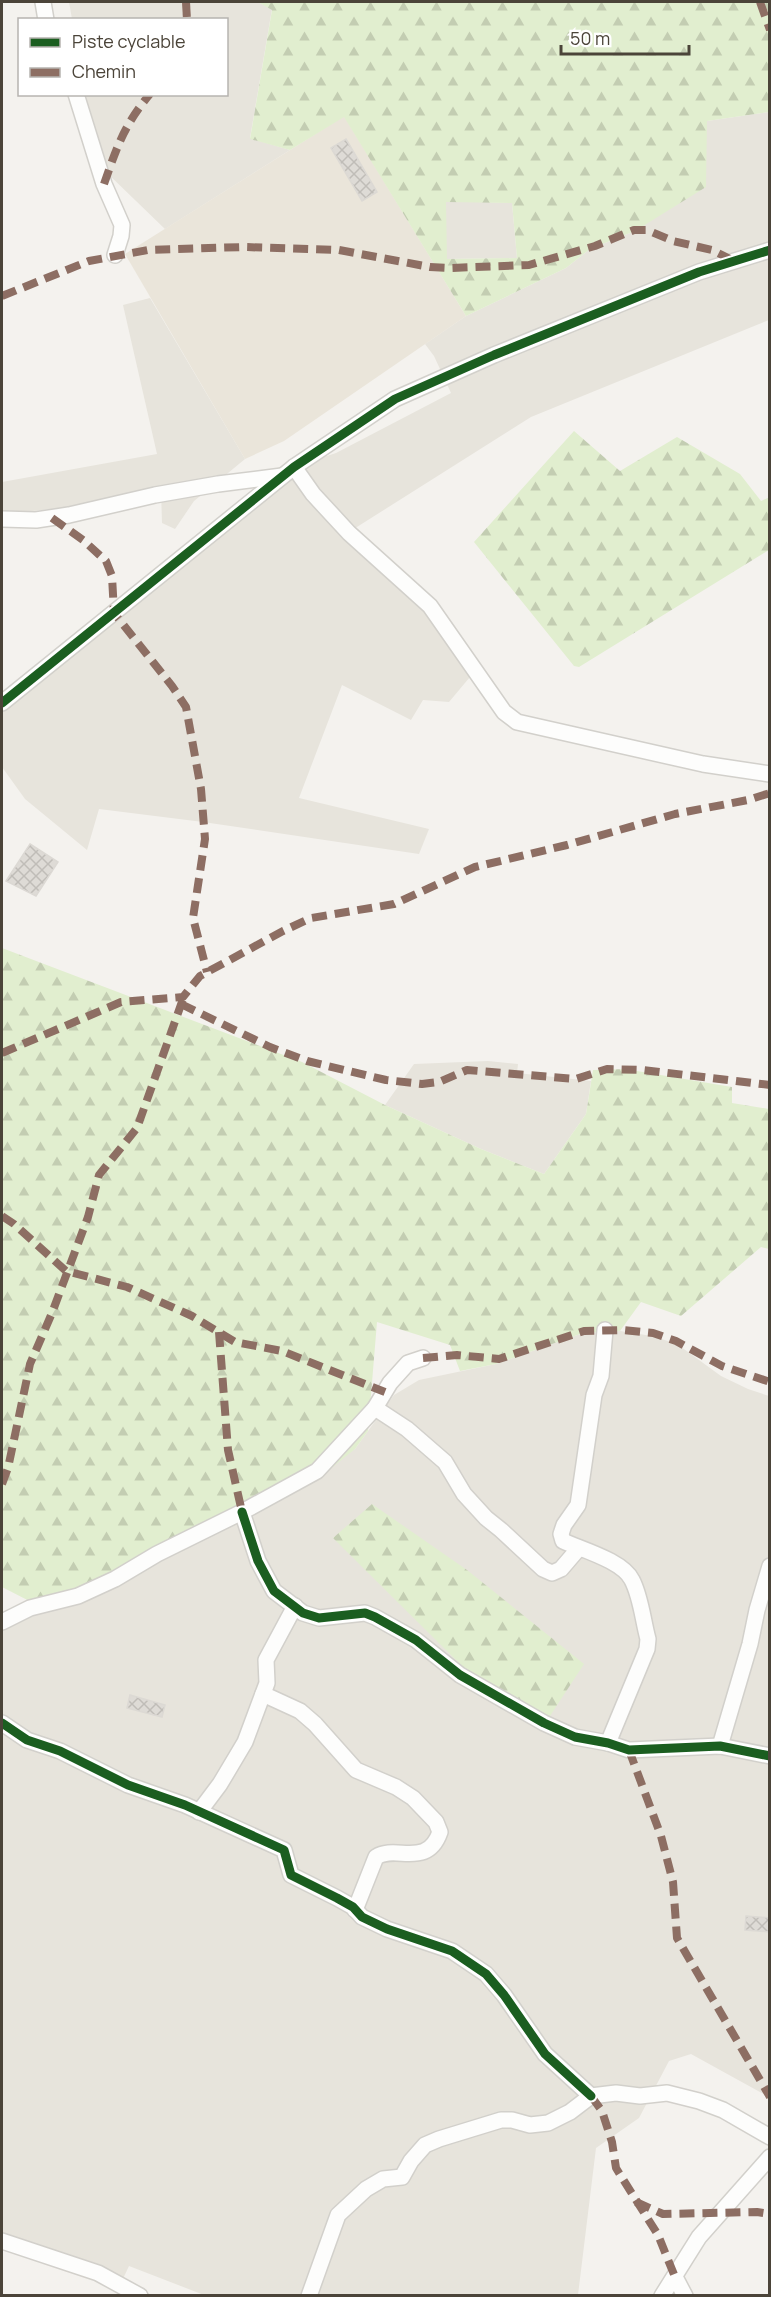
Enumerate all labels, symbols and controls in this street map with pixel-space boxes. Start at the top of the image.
legend [18,18,228,96]
scale bar [561,18,688,56]
text: 50 m [570,26,610,50]
text: Piste cyclable [72,29,186,53]
text: Chemin [72,59,136,83]

